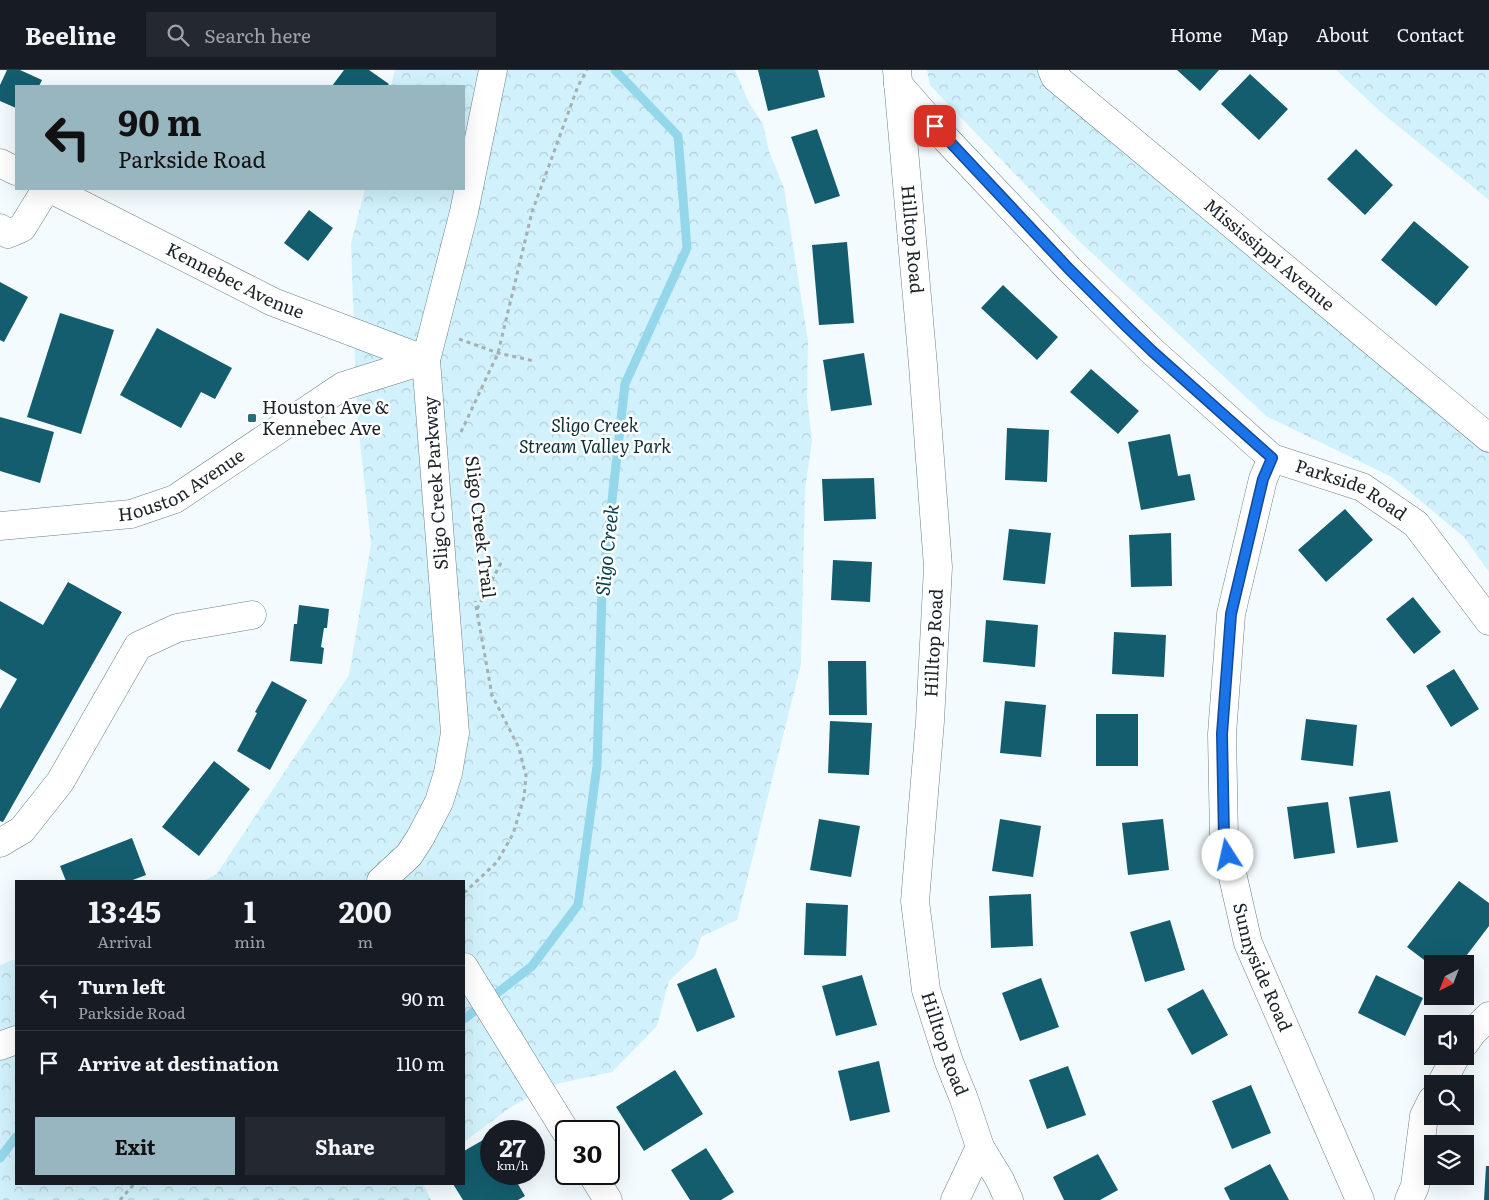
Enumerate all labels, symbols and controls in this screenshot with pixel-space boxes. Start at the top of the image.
search box [146,12,496,57]
text: Beeline [25,17,116,52]
icon: search [164,21,192,49]
text: Search here [204,21,311,49]
text: Home [1170,21,1222,48]
text: Map [1250,21,1288,48]
text: About [1316,21,1369,48]
text: Contact [1397,21,1464,48]
text: 90 m [118,95,202,147]
icon: left [35,105,100,170]
pin [914,105,956,147]
icon: arrive [921,112,949,140]
text: Parkside Road [118,142,266,175]
street label: Hilltop Road [895,184,932,295]
street label: Mississippi Avenue [1199,191,1341,316]
street label: Kennebec Avenue [162,235,309,325]
place label: Houston Ave & Kennebec Ave [262,393,389,441]
street label: Sligo Creek Parkway [415,395,454,571]
park label: Sligo Creek Stream Valley Park [519,411,671,459]
marker: Houston Ave & Kennebec Ave [246,412,258,424]
street label: Houston Avenue [117,441,249,527]
street label: Parkside Road [1292,451,1413,526]
street label: Sligo Creek Trail [459,454,504,600]
water label: Sligo Creek [587,502,625,597]
street label: Hilltop Road [916,588,949,698]
position arrow [1201,828,1253,880]
text: 13:45 [88,888,161,932]
text: 1 [244,888,256,932]
text: 200 [339,888,392,932]
street label: Sunnyside Road [1227,900,1300,1035]
text: Arrival [97,929,152,953]
text: min [234,929,266,953]
text: m [358,929,373,953]
north arrow [1424,955,1474,1005]
map controls [1424,955,1474,1185]
text: Turn left [78,972,165,1000]
icon: left [35,984,63,1012]
text: 90 m [402,984,445,1012]
street label: Hilltop Road [915,988,976,1100]
text: Parkside Road [78,1000,186,1024]
button: sound [1424,1015,1474,1065]
icon: arrive [35,1049,63,1077]
text: Arrive at destination [78,1049,279,1077]
text: 110 m [396,1049,445,1077]
button: search [1424,1075,1474,1125]
button: Exit [35,1117,235,1175]
button: Share [245,1117,445,1175]
speed limit sign: 30 [555,1120,620,1185]
text: 27 [499,1128,526,1165]
button: layers [1424,1135,1474,1185]
text: km/h [497,1156,528,1174]

